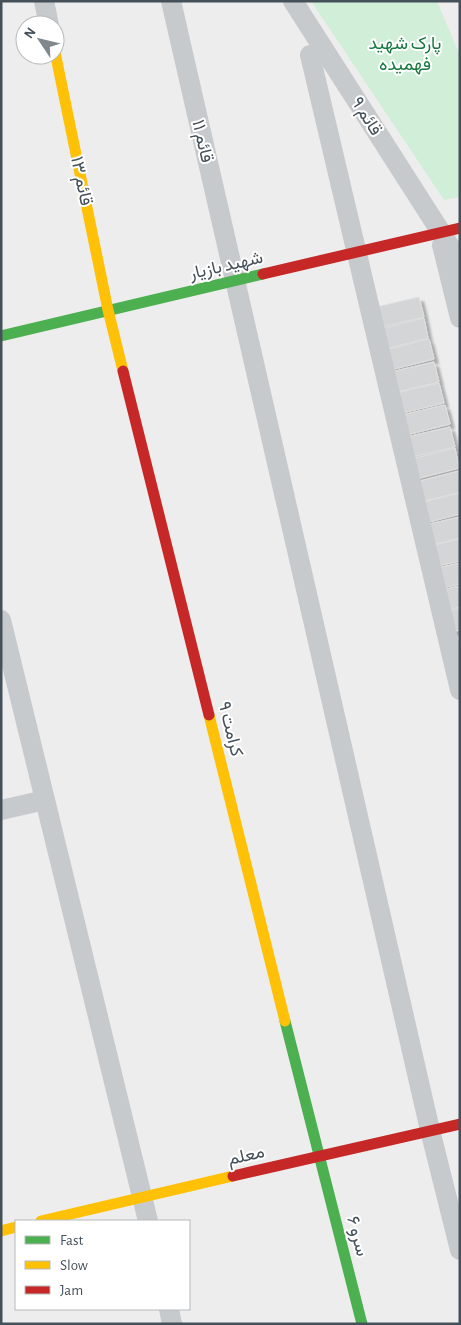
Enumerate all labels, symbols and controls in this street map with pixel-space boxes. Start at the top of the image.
north arrow [15,15,65,65]
text: N [22,25,39,41]
park label: پارک شهید فهمیده [369,35,441,75]
street label: قائم ۹ [346,94,385,140]
street label: قائم ۱۱ [186,118,216,165]
street label: قائم ۱۳ [65,155,95,208]
street label: شهید بازیار [187,249,265,284]
street label: کرامت ۹ [214,700,246,759]
street label: معلم [226,1143,267,1171]
street label: سرو ۶ [342,1214,371,1258]
legend [15,1220,190,1310]
text: Fast [60,1233,84,1248]
text: Slow [60,1258,88,1273]
text: Jam [60,1283,83,1298]

